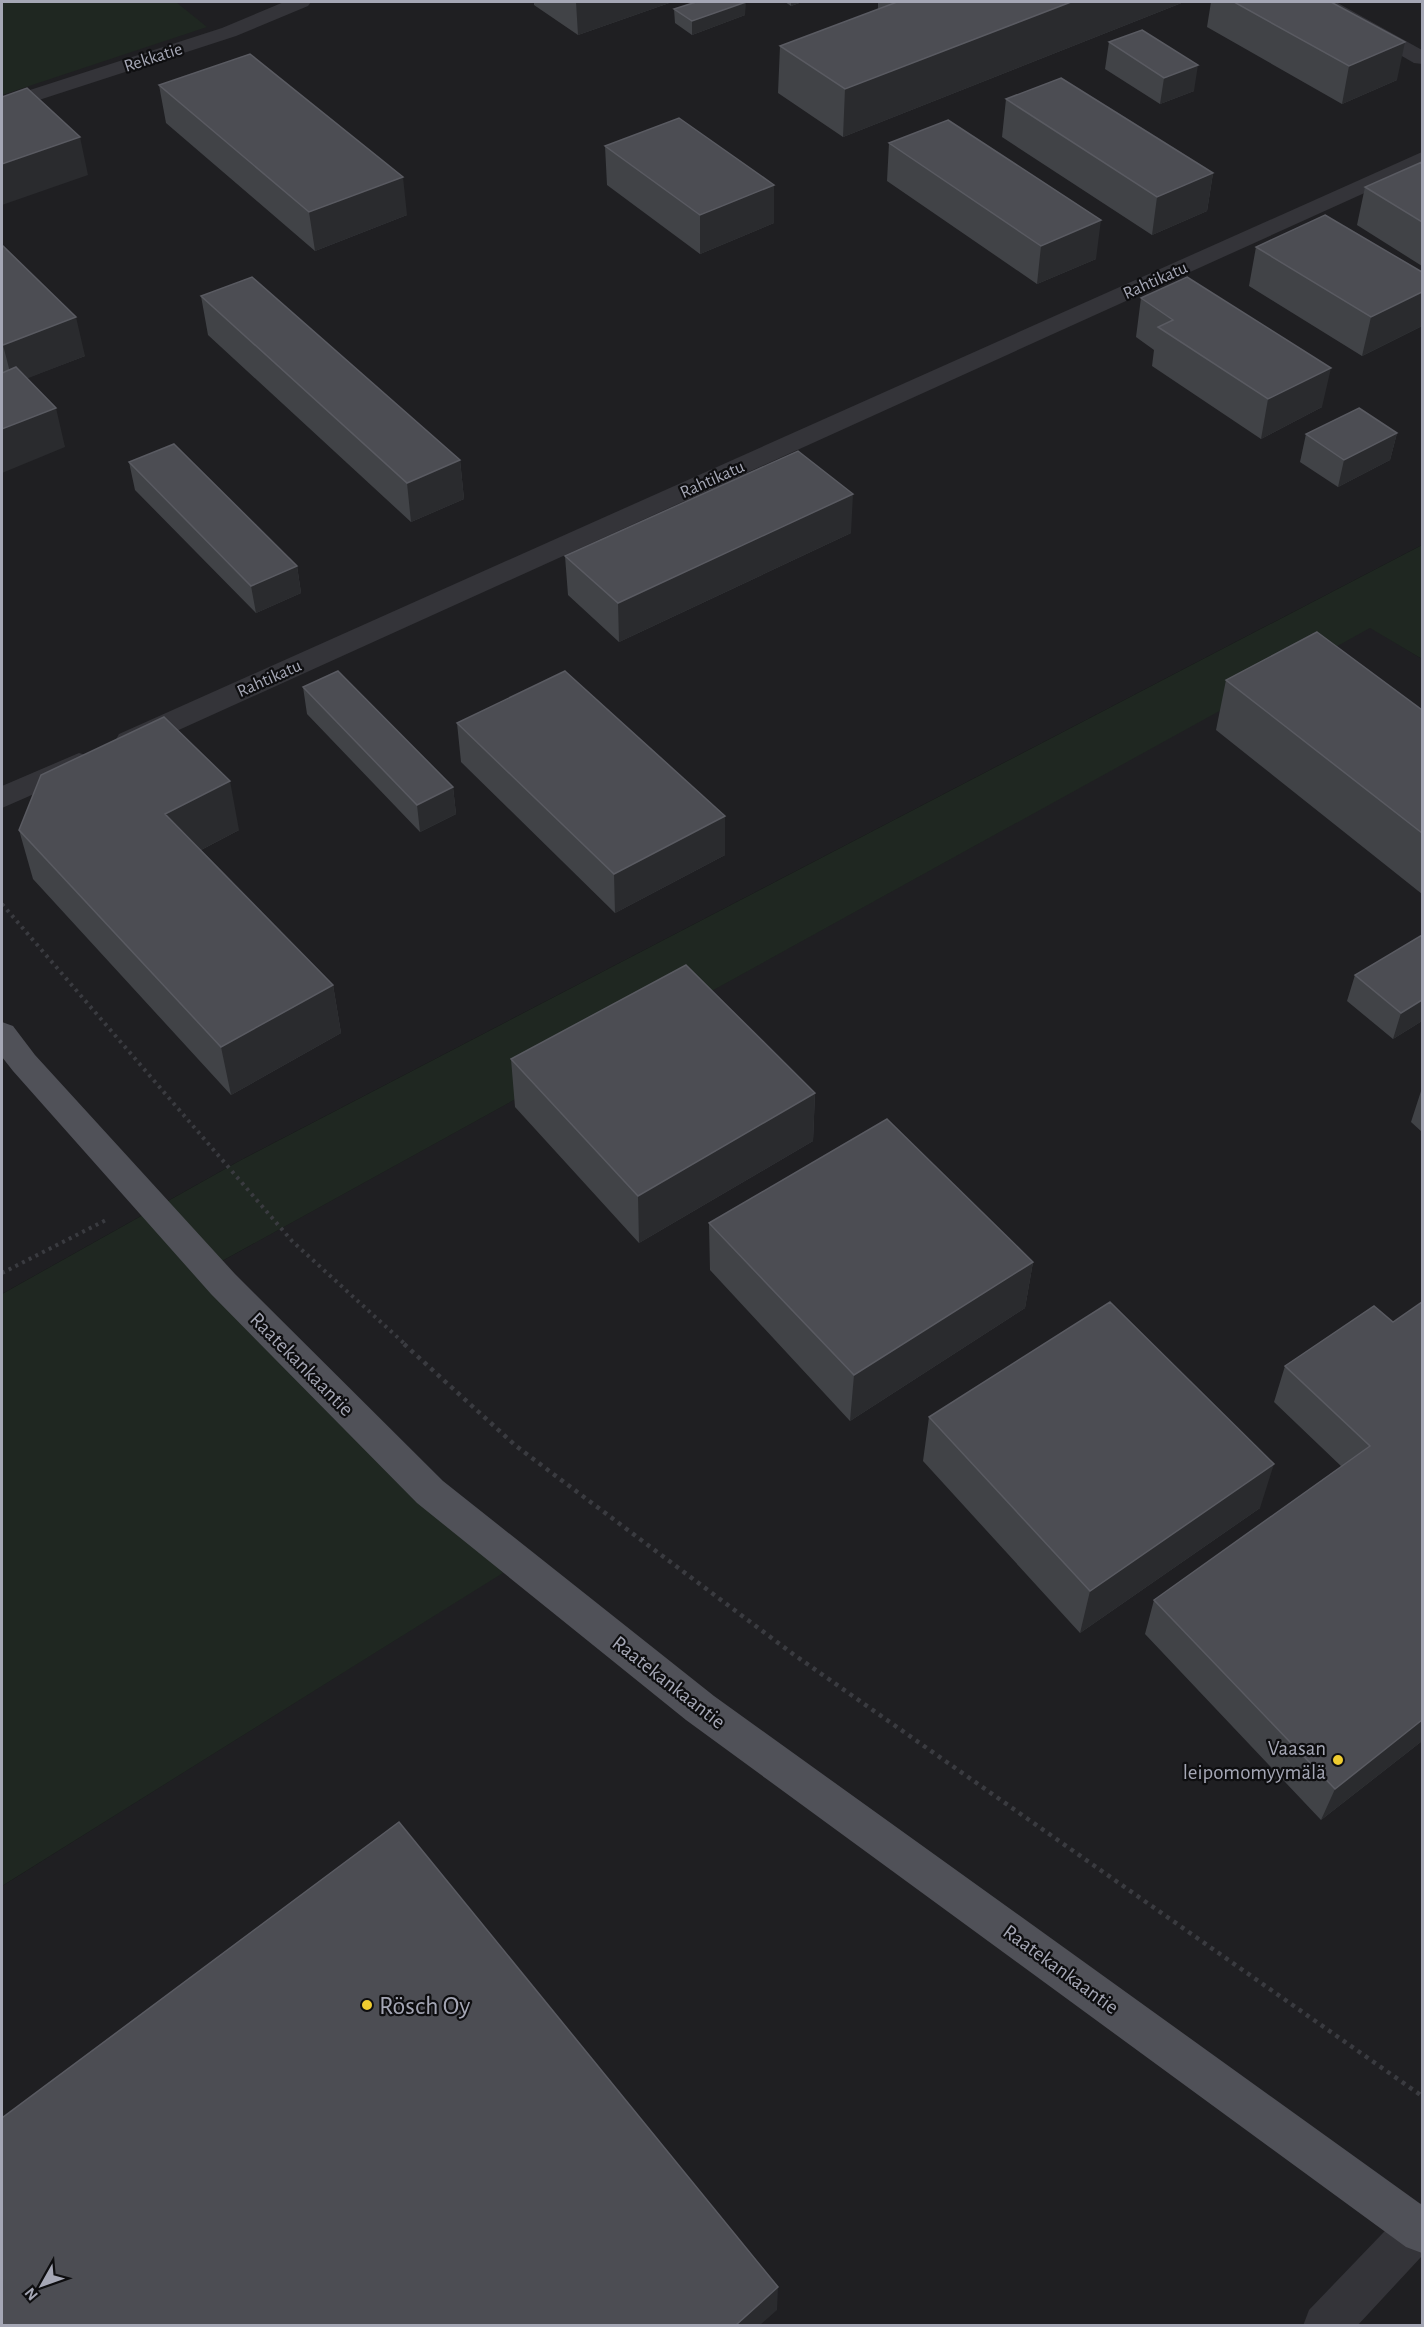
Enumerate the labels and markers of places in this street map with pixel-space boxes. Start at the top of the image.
place label: Vaasan leipomomyymälä [1183,1738,1326,1783]
marker: Vaasan leipomomyymälä [1331,1753,1345,1767]
place label: Rösch Oy [379,1993,470,2019]
marker: Rösch Oy [360,1998,374,2012]

